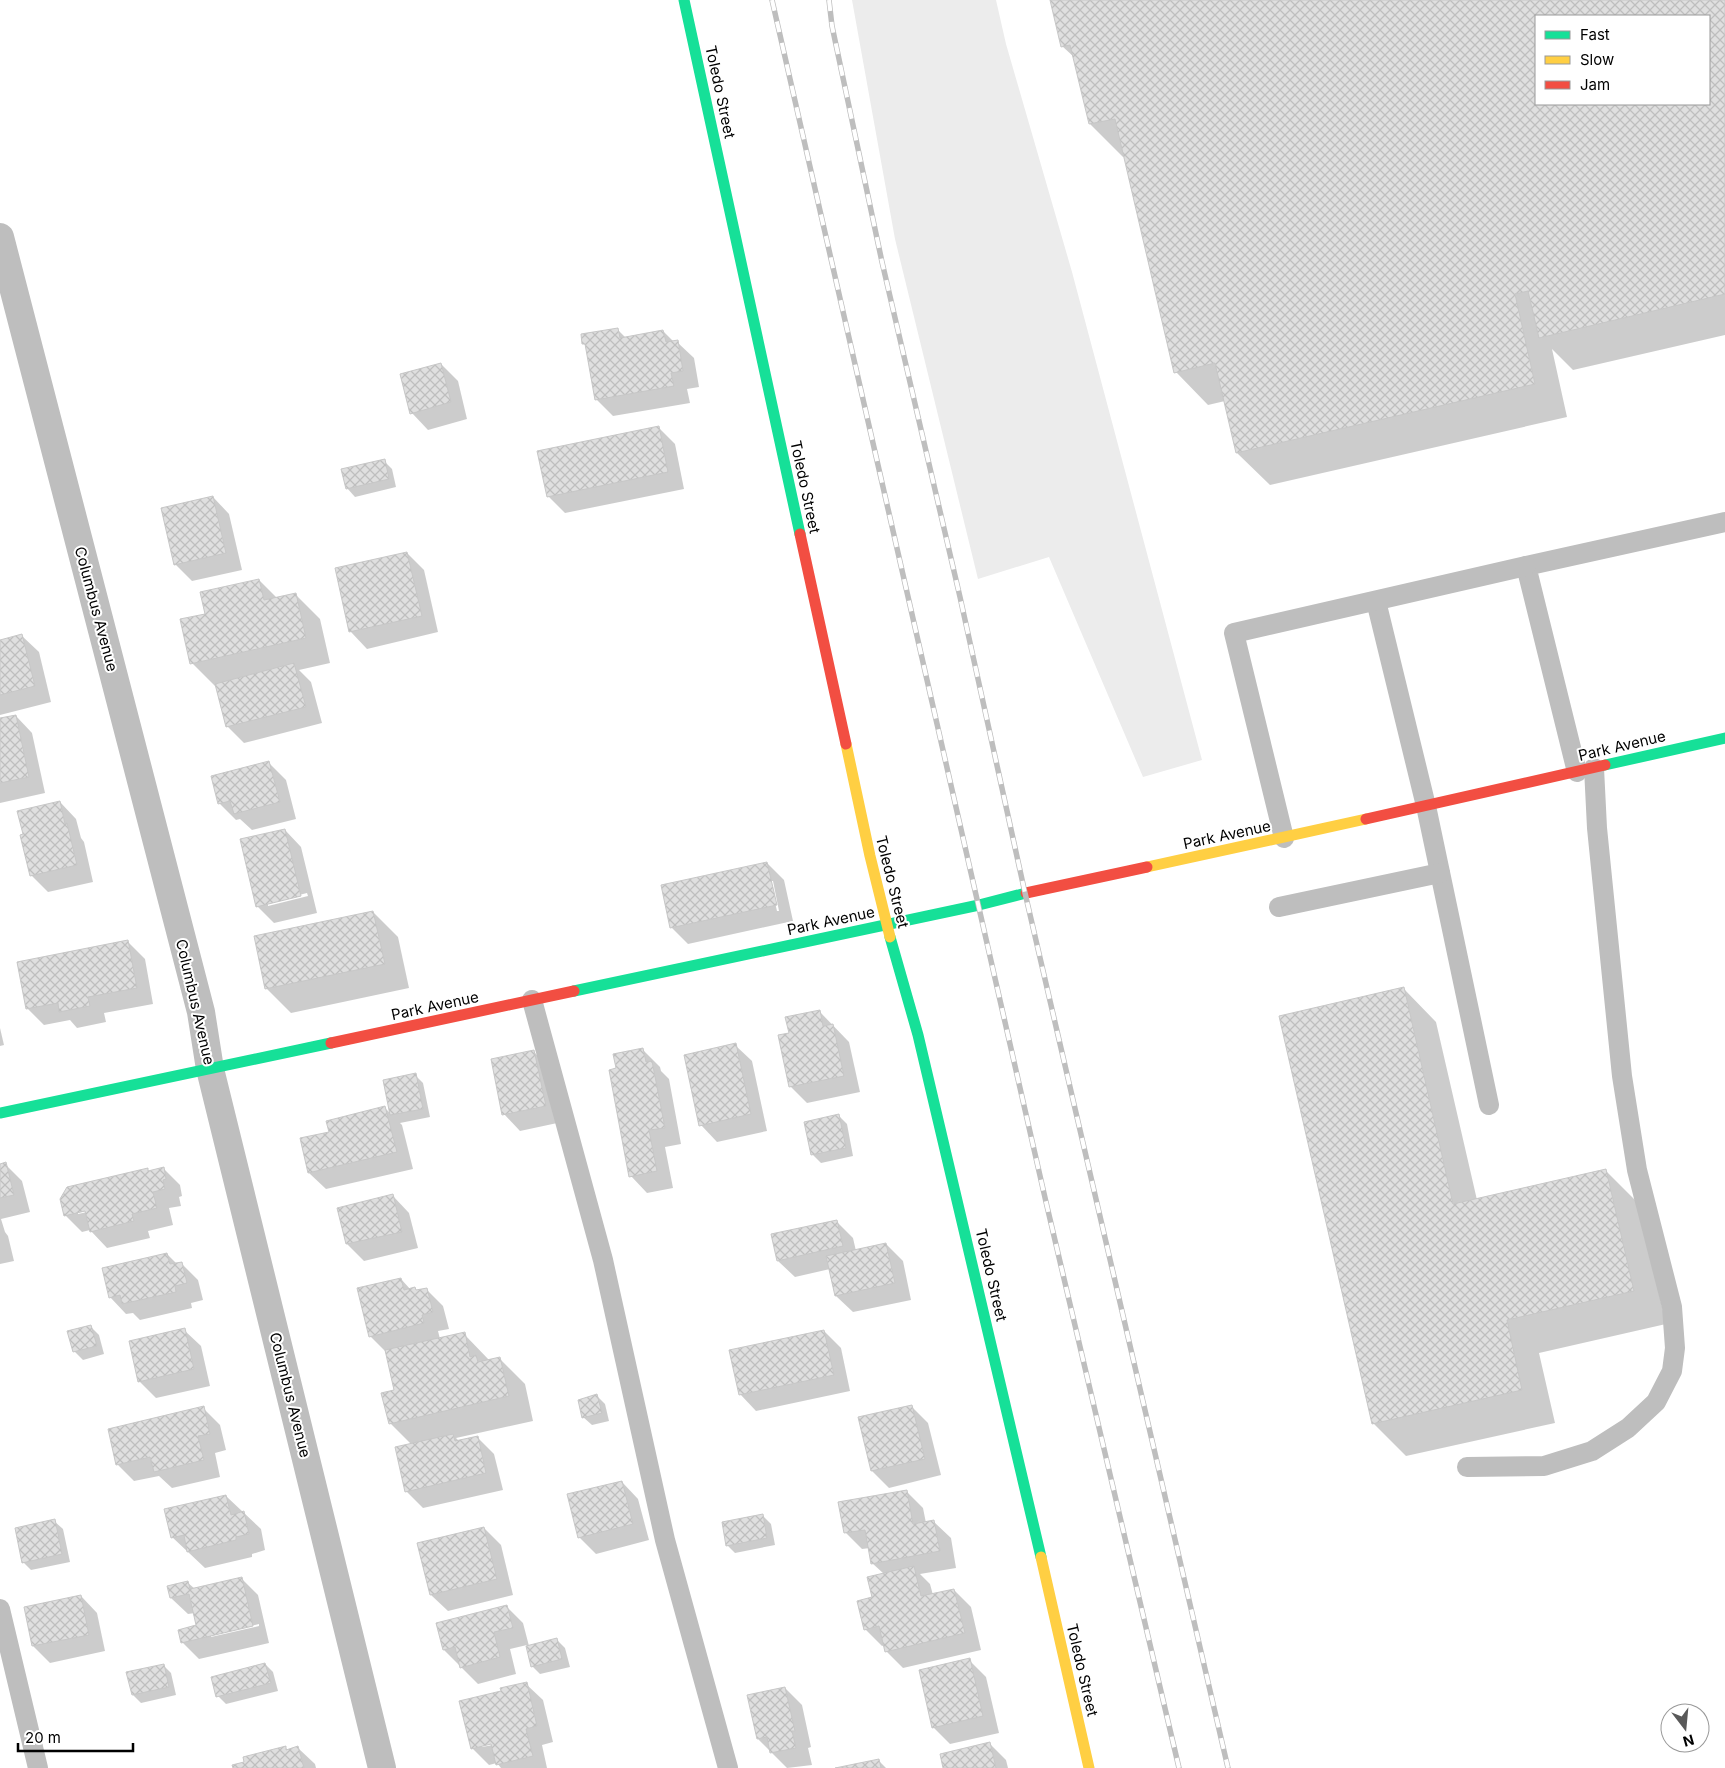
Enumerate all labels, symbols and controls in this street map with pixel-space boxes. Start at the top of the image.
legend [1535,15,1710,105]
text: Fast [1580,25,1610,44]
street label: Toledo Street [701,44,740,140]
text: Slow [1580,50,1614,69]
text: Jam [1580,75,1610,94]
street label: Toledo Street [786,439,825,535]
street label: Columbus Avenue [71,544,122,673]
street label: Park Avenue [1576,726,1667,765]
street label: Park Avenue [1181,816,1272,853]
street label: Toledo Street [872,834,913,930]
street label: Park Avenue [785,902,876,939]
street label: Columbus Avenue [172,937,219,1067]
street label: Park Avenue [389,987,480,1024]
street label: Toledo Street [972,1227,1011,1323]
street label: Columbus Avenue [266,1330,315,1460]
street label: Toledo Street [1063,1622,1102,1718]
north arrow [1660,1703,1710,1753]
scale bar [18,1720,132,1752]
text: 20 m [25,1728,61,1747]
text: N [1681,1731,1696,1751]

